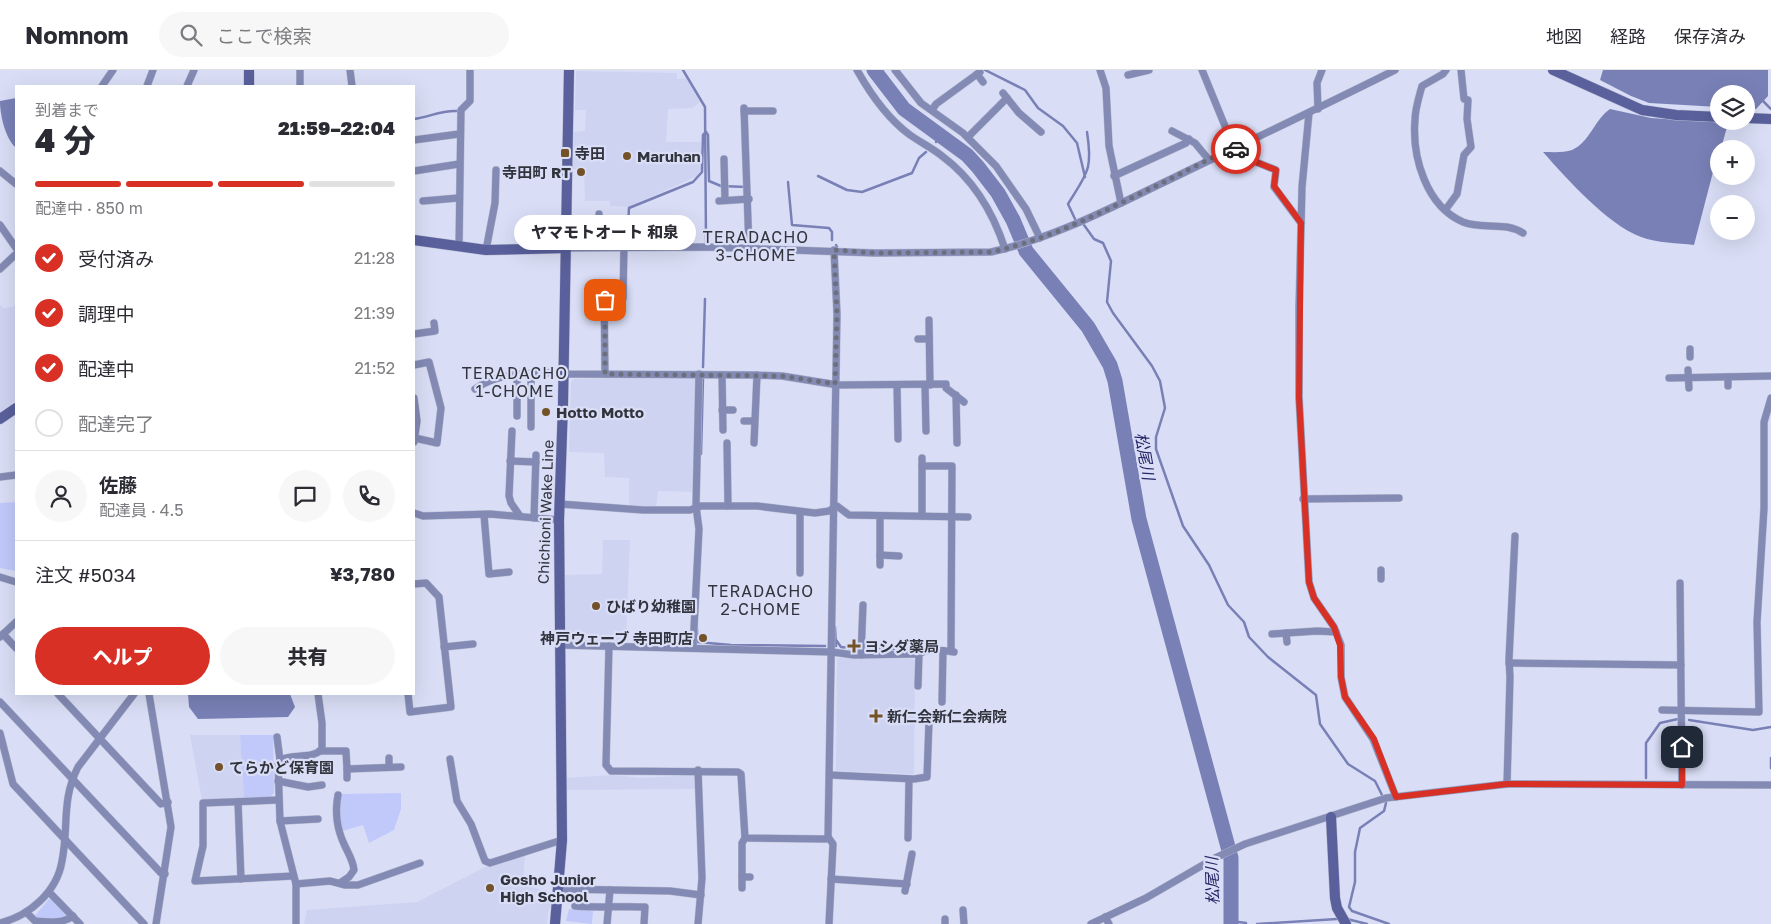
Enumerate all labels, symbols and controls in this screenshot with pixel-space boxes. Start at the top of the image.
search box [159,12,509,57]
text: Nomnom [25,20,129,49]
icon: search [177,21,205,49]
text: ここで検索 [217,24,312,47]
text: 地図 [1546,25,1582,47]
text: 経路 [1610,25,1646,47]
text: 保存済み [1674,25,1746,47]
map controls [1710,85,1755,240]
button: layers [1710,85,1755,130]
text: 到着まで [35,100,99,120]
text: 21:59–22:04 [278,116,395,139]
text: 4 分 [35,121,95,159]
courier [1211,124,1261,174]
icon: car [1222,135,1250,163]
button: + [1710,140,1755,185]
place label: 寺田 [575,144,605,162]
marker: 寺田 [559,147,571,159]
place label: Maruhan [637,147,701,165]
marker: Maruhan [621,150,633,162]
place label: 寺田町 RT [502,163,571,181]
marker: 寺田町 RT [575,166,587,178]
button: − [1710,195,1755,240]
text: 配達中 · 850 m [35,198,143,218]
callout: ヤマモトオート 和泉 [514,215,696,250]
text: ヤマモトオート 和泉 [531,222,679,242]
district label: TERADACHO 3-CHOME [703,227,809,265]
icon: check [35,244,63,272]
text: 受付済み [78,247,154,270]
text: 21:28 [354,248,395,268]
pin [584,279,626,321]
icon: bag [591,286,619,314]
icon: check [35,299,63,327]
text: 調理中 [78,302,135,325]
text: 21:39 [354,303,395,323]
icon: check [35,354,63,382]
text: 配達中 [78,357,135,380]
text: 21:52 [355,358,395,378]
district label: TERADACHO 1-CHOME [462,363,568,401]
place label: Hotto Motto [556,403,644,421]
marker: Hotto Motto [540,406,552,418]
text: 配達完了 [78,412,154,435]
water label: 松尾川 [1131,431,1159,483]
street label: Chichioni Wake Line [533,439,557,584]
button: person [35,470,87,522]
button: chat [279,470,331,522]
button: phone [343,470,395,522]
text: 佐藤 [99,473,137,496]
text: 配達員 · 4.5 [99,500,184,520]
text: ¥3,780 [330,562,395,585]
text: 注文 #5034 [35,563,136,586]
district label: TERADACHO 2-CHOME [708,581,814,619]
place label: ひばり幼稚園 [606,597,696,615]
marker: ひばり幼稚園 [590,600,602,612]
button: ヘルプ [35,627,210,685]
button: 共有 [220,627,395,685]
place label: 神戸ウェーブ 寺田町店 [539,629,693,647]
marker: 神戸ウェーブ 寺田町店 [697,632,709,644]
place label: ヨシダ薬局 [864,637,939,655]
marker: ヨシダ薬局 [848,640,860,652]
place label: 新仁会新仁会病院 [887,707,1007,725]
marker: 新仁会新仁会病院 [869,709,883,723]
pin [1661,726,1703,768]
icon: home [1668,733,1696,761]
place label: てらかど保育園 [229,758,334,776]
marker: てらかど保育園 [213,761,225,773]
water label: 松尾川 [1201,855,1223,905]
place label: Gosho Junior High School [500,870,596,905]
marker: Gosho Junior High School [484,882,496,894]

